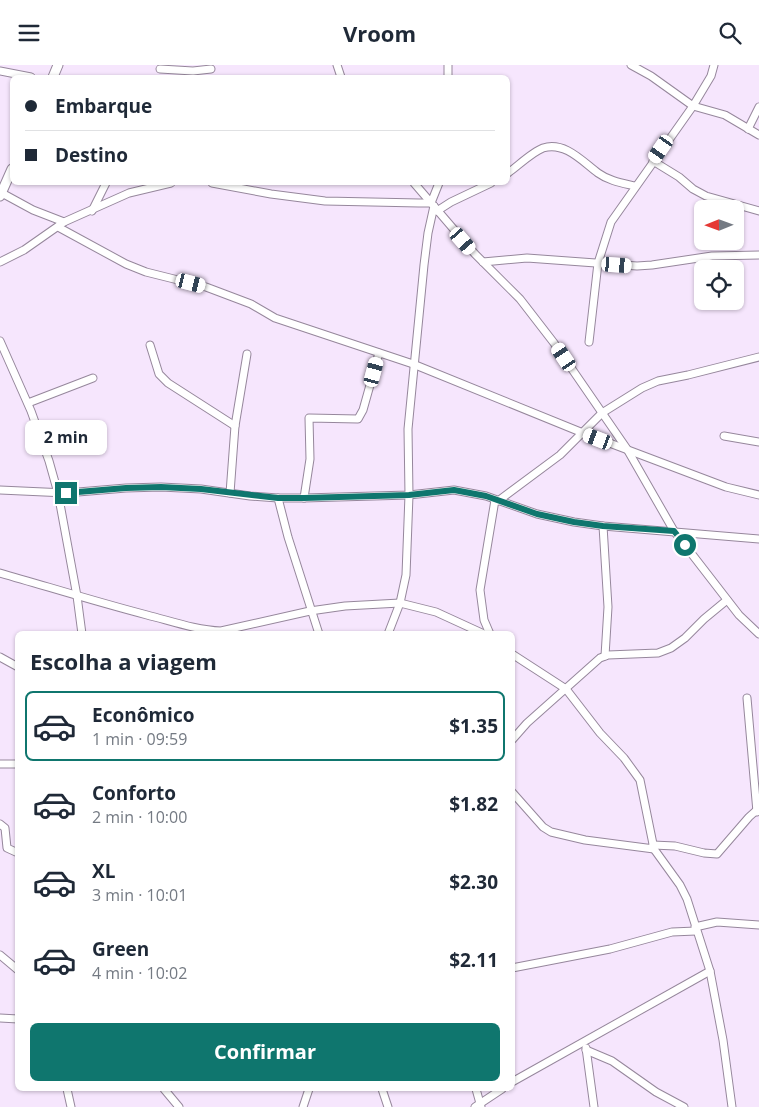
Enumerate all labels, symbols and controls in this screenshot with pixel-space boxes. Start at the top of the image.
text: Vroom [343,18,416,48]
icon: menu [15,19,43,47]
icon: search [716,19,744,47]
text: Embarque [55,93,152,119]
car [646,132,675,166]
text: Destino [55,142,128,168]
north arrow [694,200,744,250]
map controls [694,200,744,310]
car [447,225,478,257]
car [601,256,632,274]
button: locate [694,260,744,310]
car [174,272,207,294]
car [549,340,578,374]
car [362,356,385,388]
callout: 2 min [25,421,107,455]
text: 2 min [44,426,88,448]
car [581,427,614,451]
route end [55,482,77,504]
route start [674,534,696,556]
text: Escolha a viagem [30,646,217,676]
text: Econômico [92,702,194,728]
icon: car [32,704,77,749]
text: $1.35 [449,713,498,739]
text: 1 min · 09:59 [92,728,187,750]
text: Conforto [92,780,176,806]
icon: car [32,782,77,827]
text: $1.82 [449,791,498,817]
text: 2 min · 10:00 [92,806,187,828]
text: XL [92,858,115,884]
icon: car [32,860,77,905]
text: $2.30 [449,869,498,895]
text: 3 min · 10:01 [92,884,187,906]
text: Green [92,936,149,962]
icon: car [32,938,77,983]
text: $2.11 [449,947,498,973]
text: 4 min · 10:02 [92,962,187,984]
button: Confirmar [30,1023,500,1081]

